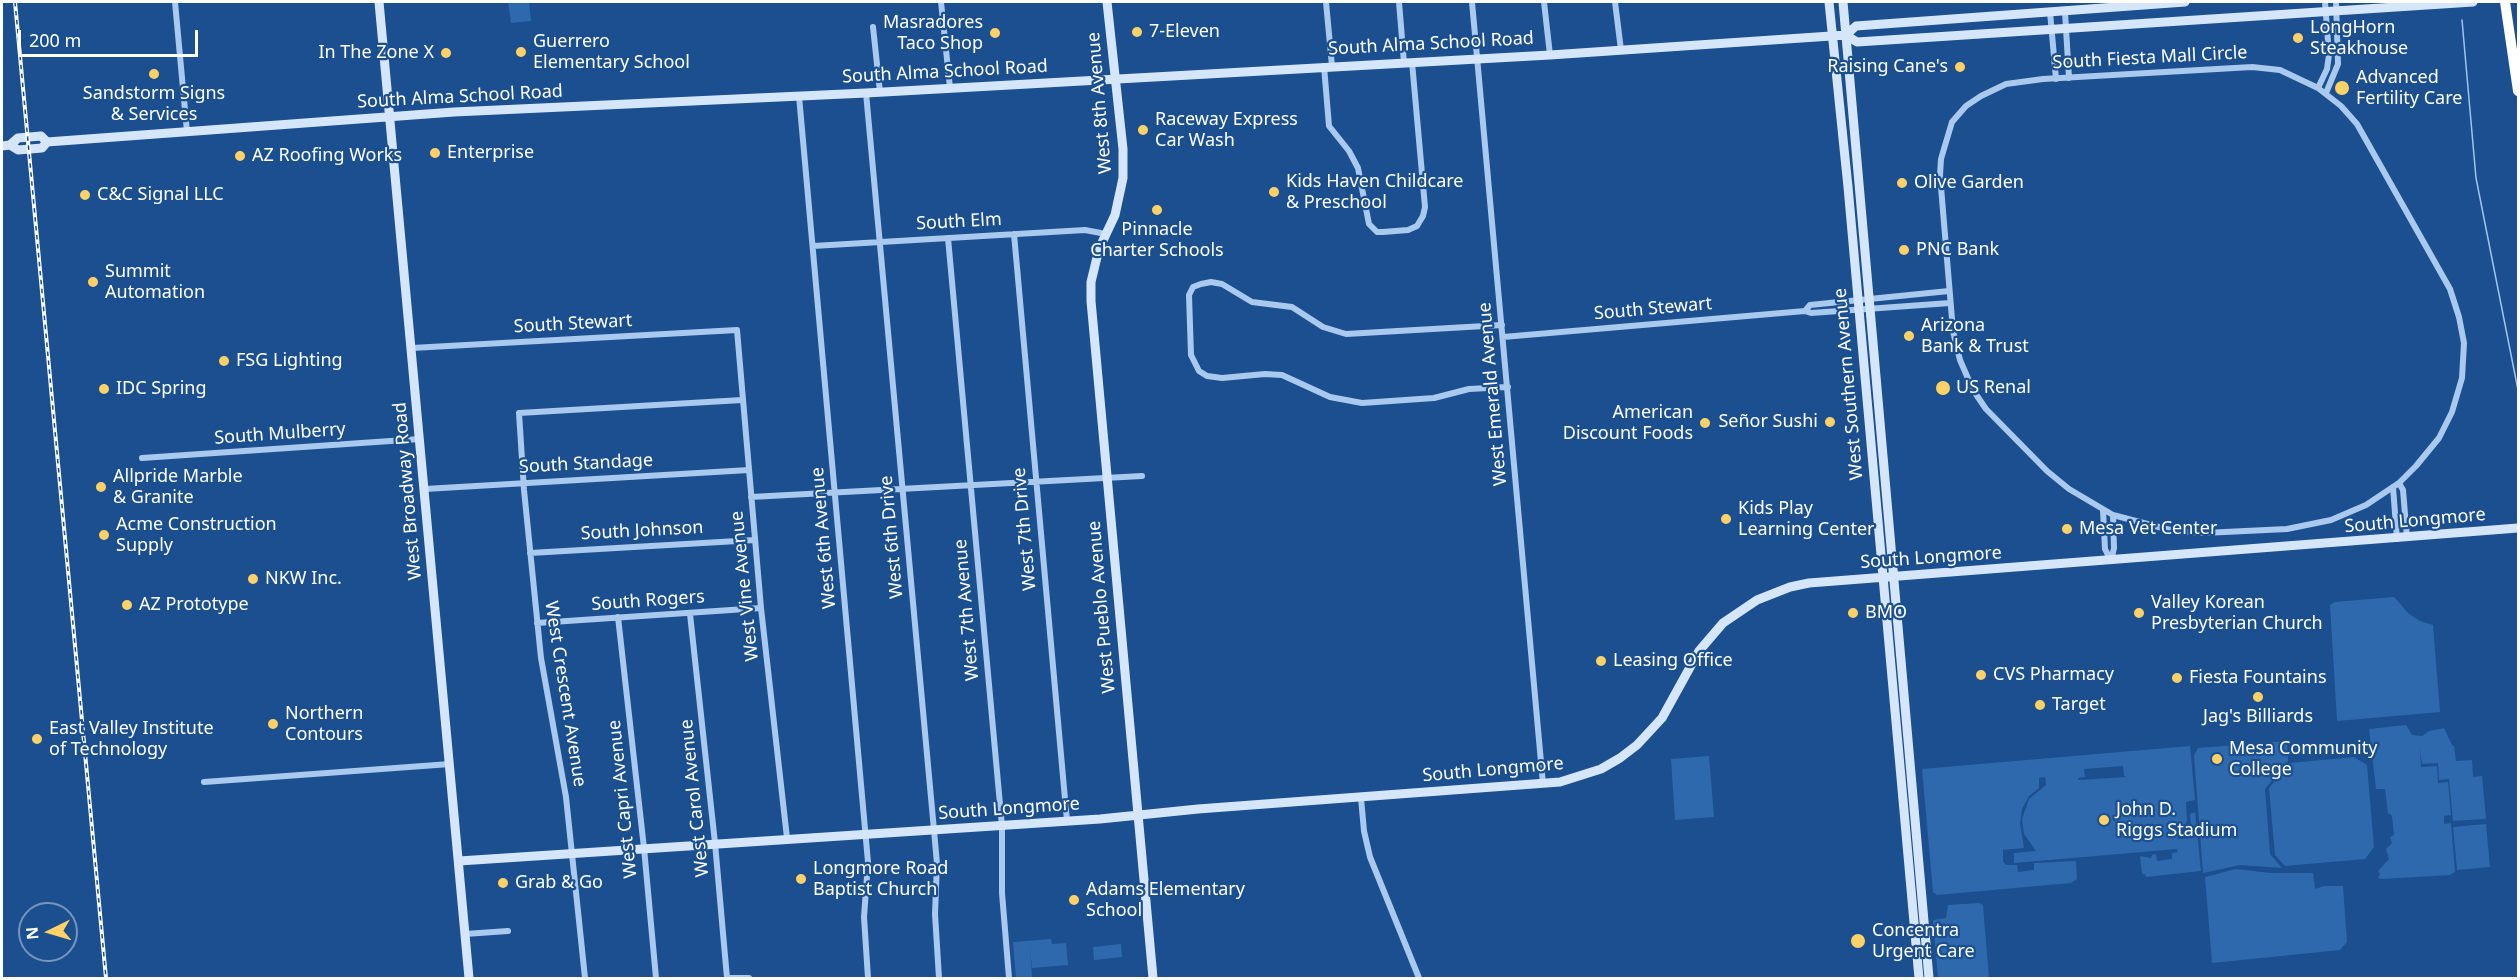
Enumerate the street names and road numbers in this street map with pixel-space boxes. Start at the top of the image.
street label: South Alma School Road [1328,28,1534,60]
street label: West 8th Avenue [1083,31,1117,175]
street label: South Fiesta Mall Circle [2052,42,2248,74]
street label: South Alma School Road [842,56,1048,88]
street label: South Alma School Road [357,81,563,113]
street label: South Elm [916,209,1002,235]
street label: West Southern Avenue [1830,287,1868,481]
street label: South Stewart [1593,293,1713,325]
street label: West Emerald Avenue [1474,301,1512,487]
street label: South Stewart [513,310,633,338]
street label: West Broadway Road [389,401,427,581]
street label: South Mulberry [214,419,346,449]
street label: South Standage [518,450,654,478]
street label: West 6th Avenue [807,466,841,610]
street label: West 7th Drive [1009,467,1041,591]
street label: West 6th Drive [876,475,908,599]
street label: South Longmore [2343,504,2487,538]
street label: West Vine Avenue [726,510,764,662]
street label: South Johnson [580,517,704,545]
street label: West Pueblo Avenue [1084,520,1120,694]
street label: West 7th Avenue [950,538,984,682]
street label: South Longmore [1860,542,2002,574]
street label: South Rogers [591,586,705,616]
street label: West Crescent Avenue [540,600,590,788]
street label: West Carol Avenue [676,718,714,878]
street label: West Capri Avenue [604,719,642,879]
street label: South Longmore [1421,753,1565,787]
street label: South Longmore [938,793,1080,825]

